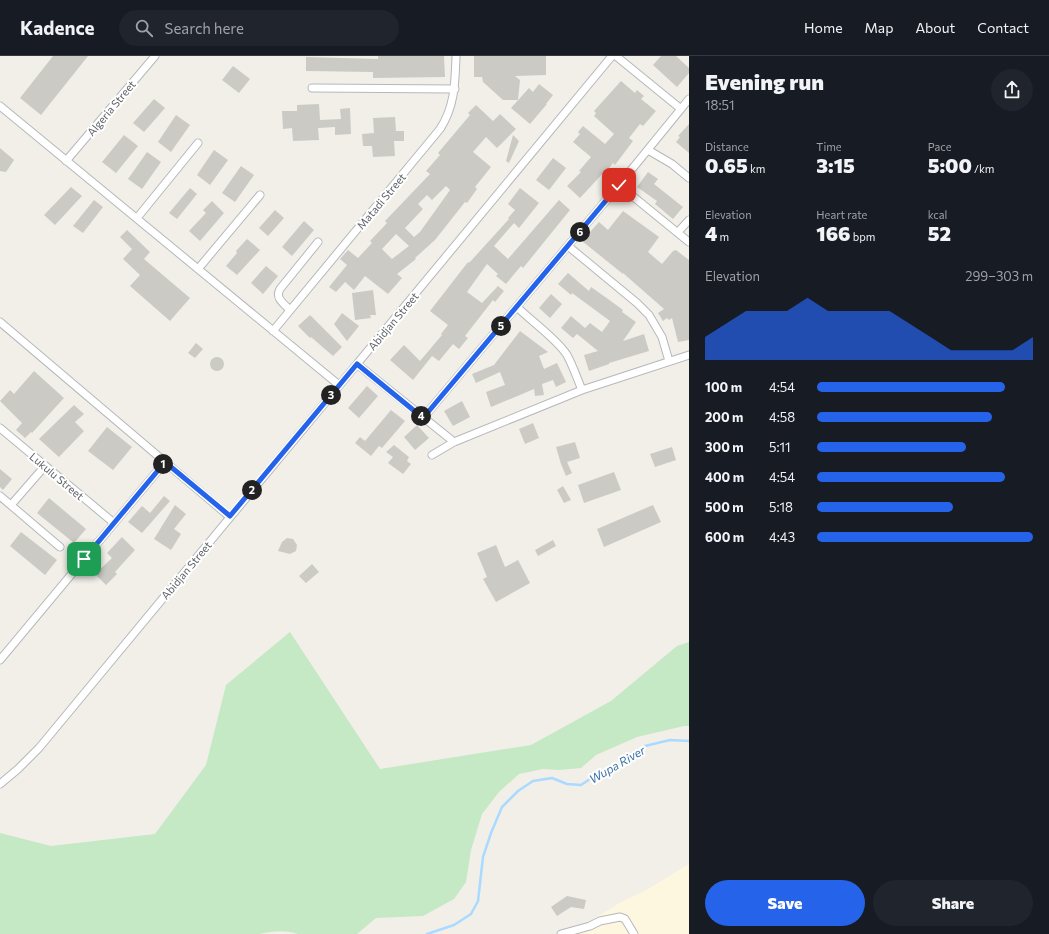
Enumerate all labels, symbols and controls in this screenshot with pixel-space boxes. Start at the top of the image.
search box [119,10,399,46]
text: Kadence [20,16,95,39]
icon: search [133,17,155,39]
text: Search here [165,19,244,37]
text: Home [804,19,843,36]
text: Map [865,19,893,36]
text: About [915,19,955,36]
text: Contact [977,19,1029,36]
text: Evening run [705,68,824,95]
button: share [991,69,1033,111]
street label: Algeria Street [84,77,138,138]
text: 18:51 [705,97,735,113]
text: Distance [705,140,749,153]
text: Time [816,140,842,153]
text: Pace [928,140,952,153]
text: 0.65 [705,153,748,177]
text: 3:15 [816,153,855,177]
text: 5:00 [928,153,972,177]
text: km [748,162,765,175]
text: /km [972,162,994,175]
pin [602,168,636,202]
street label: Matadi Street [354,170,408,232]
icon: check [608,174,630,196]
text: Elevation [705,208,751,221]
text: Heart rate [816,208,867,221]
text: kcal [928,208,947,221]
text: 4 [705,221,717,245]
text: 166 [816,221,851,245]
text: 52 [928,221,951,245]
pin: 6 [570,222,590,242]
text: 6 [577,225,583,238]
text: m [717,230,729,243]
text: bpm [851,230,875,243]
text: Elevation [705,268,760,284]
text: 299–303 m [965,268,1033,284]
street label: Abidjan Street [365,289,421,353]
pin: 5 [491,316,511,336]
text: 5 [498,319,504,332]
text: 100 m [705,379,742,395]
text: 4:54 [769,379,795,395]
pin: 3 [321,385,341,405]
text: 3 [328,388,334,401]
pin: 4 [411,406,431,426]
text: 4 [418,409,424,422]
text: 200 m [705,409,743,425]
text: 4:58 [769,409,795,425]
text: 300 m [705,439,744,455]
text: 5:11 [769,439,791,455]
street label: Lukulu Street [27,450,87,503]
pin: 1 [153,454,173,474]
text: 1 [161,457,165,470]
text: 400 m [705,469,744,485]
text: 4:54 [769,469,795,485]
pin: 2 [242,480,262,500]
text: 2 [249,483,255,496]
text: 500 m [705,499,744,515]
text: 5:18 [769,499,793,515]
text: 600 m [705,529,744,545]
text: 4:43 [769,529,795,545]
street label: Abidjan Street [158,538,214,602]
pin [67,542,101,576]
icon: arrive [73,548,95,570]
water label: Wupa River [587,742,649,786]
button: Save [705,880,865,926]
button: Share [873,880,1033,926]

